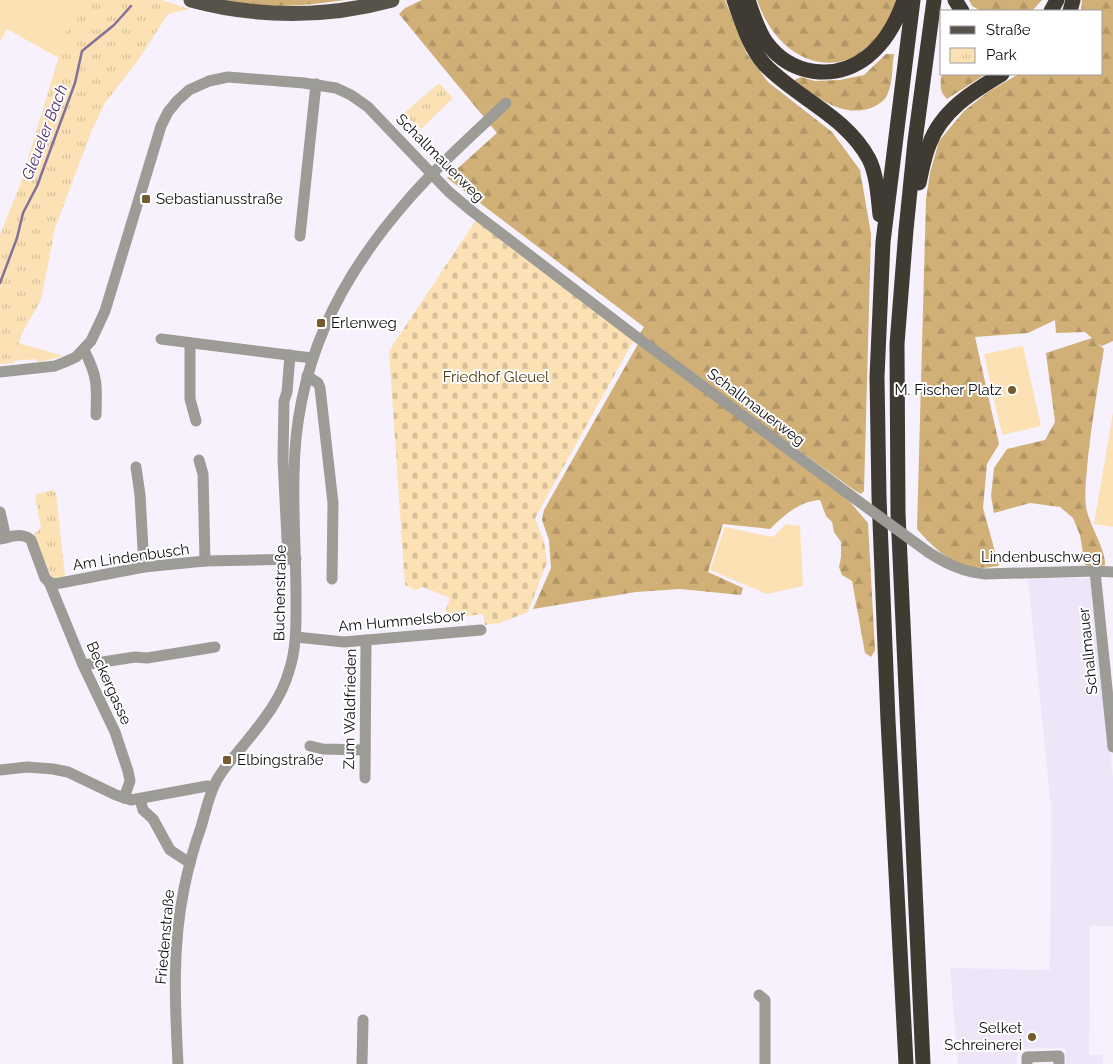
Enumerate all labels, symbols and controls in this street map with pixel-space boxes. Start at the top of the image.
legend [940,10,1103,75]
text: Straße [986,21,1031,39]
text: Park [986,46,1017,64]
water label: Gleueler Bach [18,82,71,182]
street label: Schallmauerweg [392,110,488,206]
place label: Sebastianusstraße [156,190,283,208]
marker: Sebastianusstraße [140,193,152,205]
place label: Erlenweg [331,314,397,332]
marker: Erlenweg [315,317,327,329]
street label: Schallmauerweg [704,364,808,450]
park label: Friedhof Gleuel [443,368,550,386]
place label: M. Fischer Platz [894,381,1002,399]
marker: M. Fischer Platz [1006,384,1018,396]
street label: Am Lindenbusch [71,540,191,574]
street label: Buchenstraße [270,545,290,641]
street label: Lindenbuschweg [981,548,1101,566]
street label: Am Hummelsboor [338,606,467,636]
street label: Schallmauer [1074,606,1102,695]
street label: Beckergasse [83,639,135,728]
street label: Zum Waldfrieden [340,648,360,770]
place label: Elbingstraße [237,751,324,769]
marker: Elbingstraße [221,754,233,766]
street label: Friedenstraße [152,889,178,985]
place label: Selket Schreinerei [944,1019,1022,1054]
marker: Selket Schreinerei [1026,1031,1038,1043]

